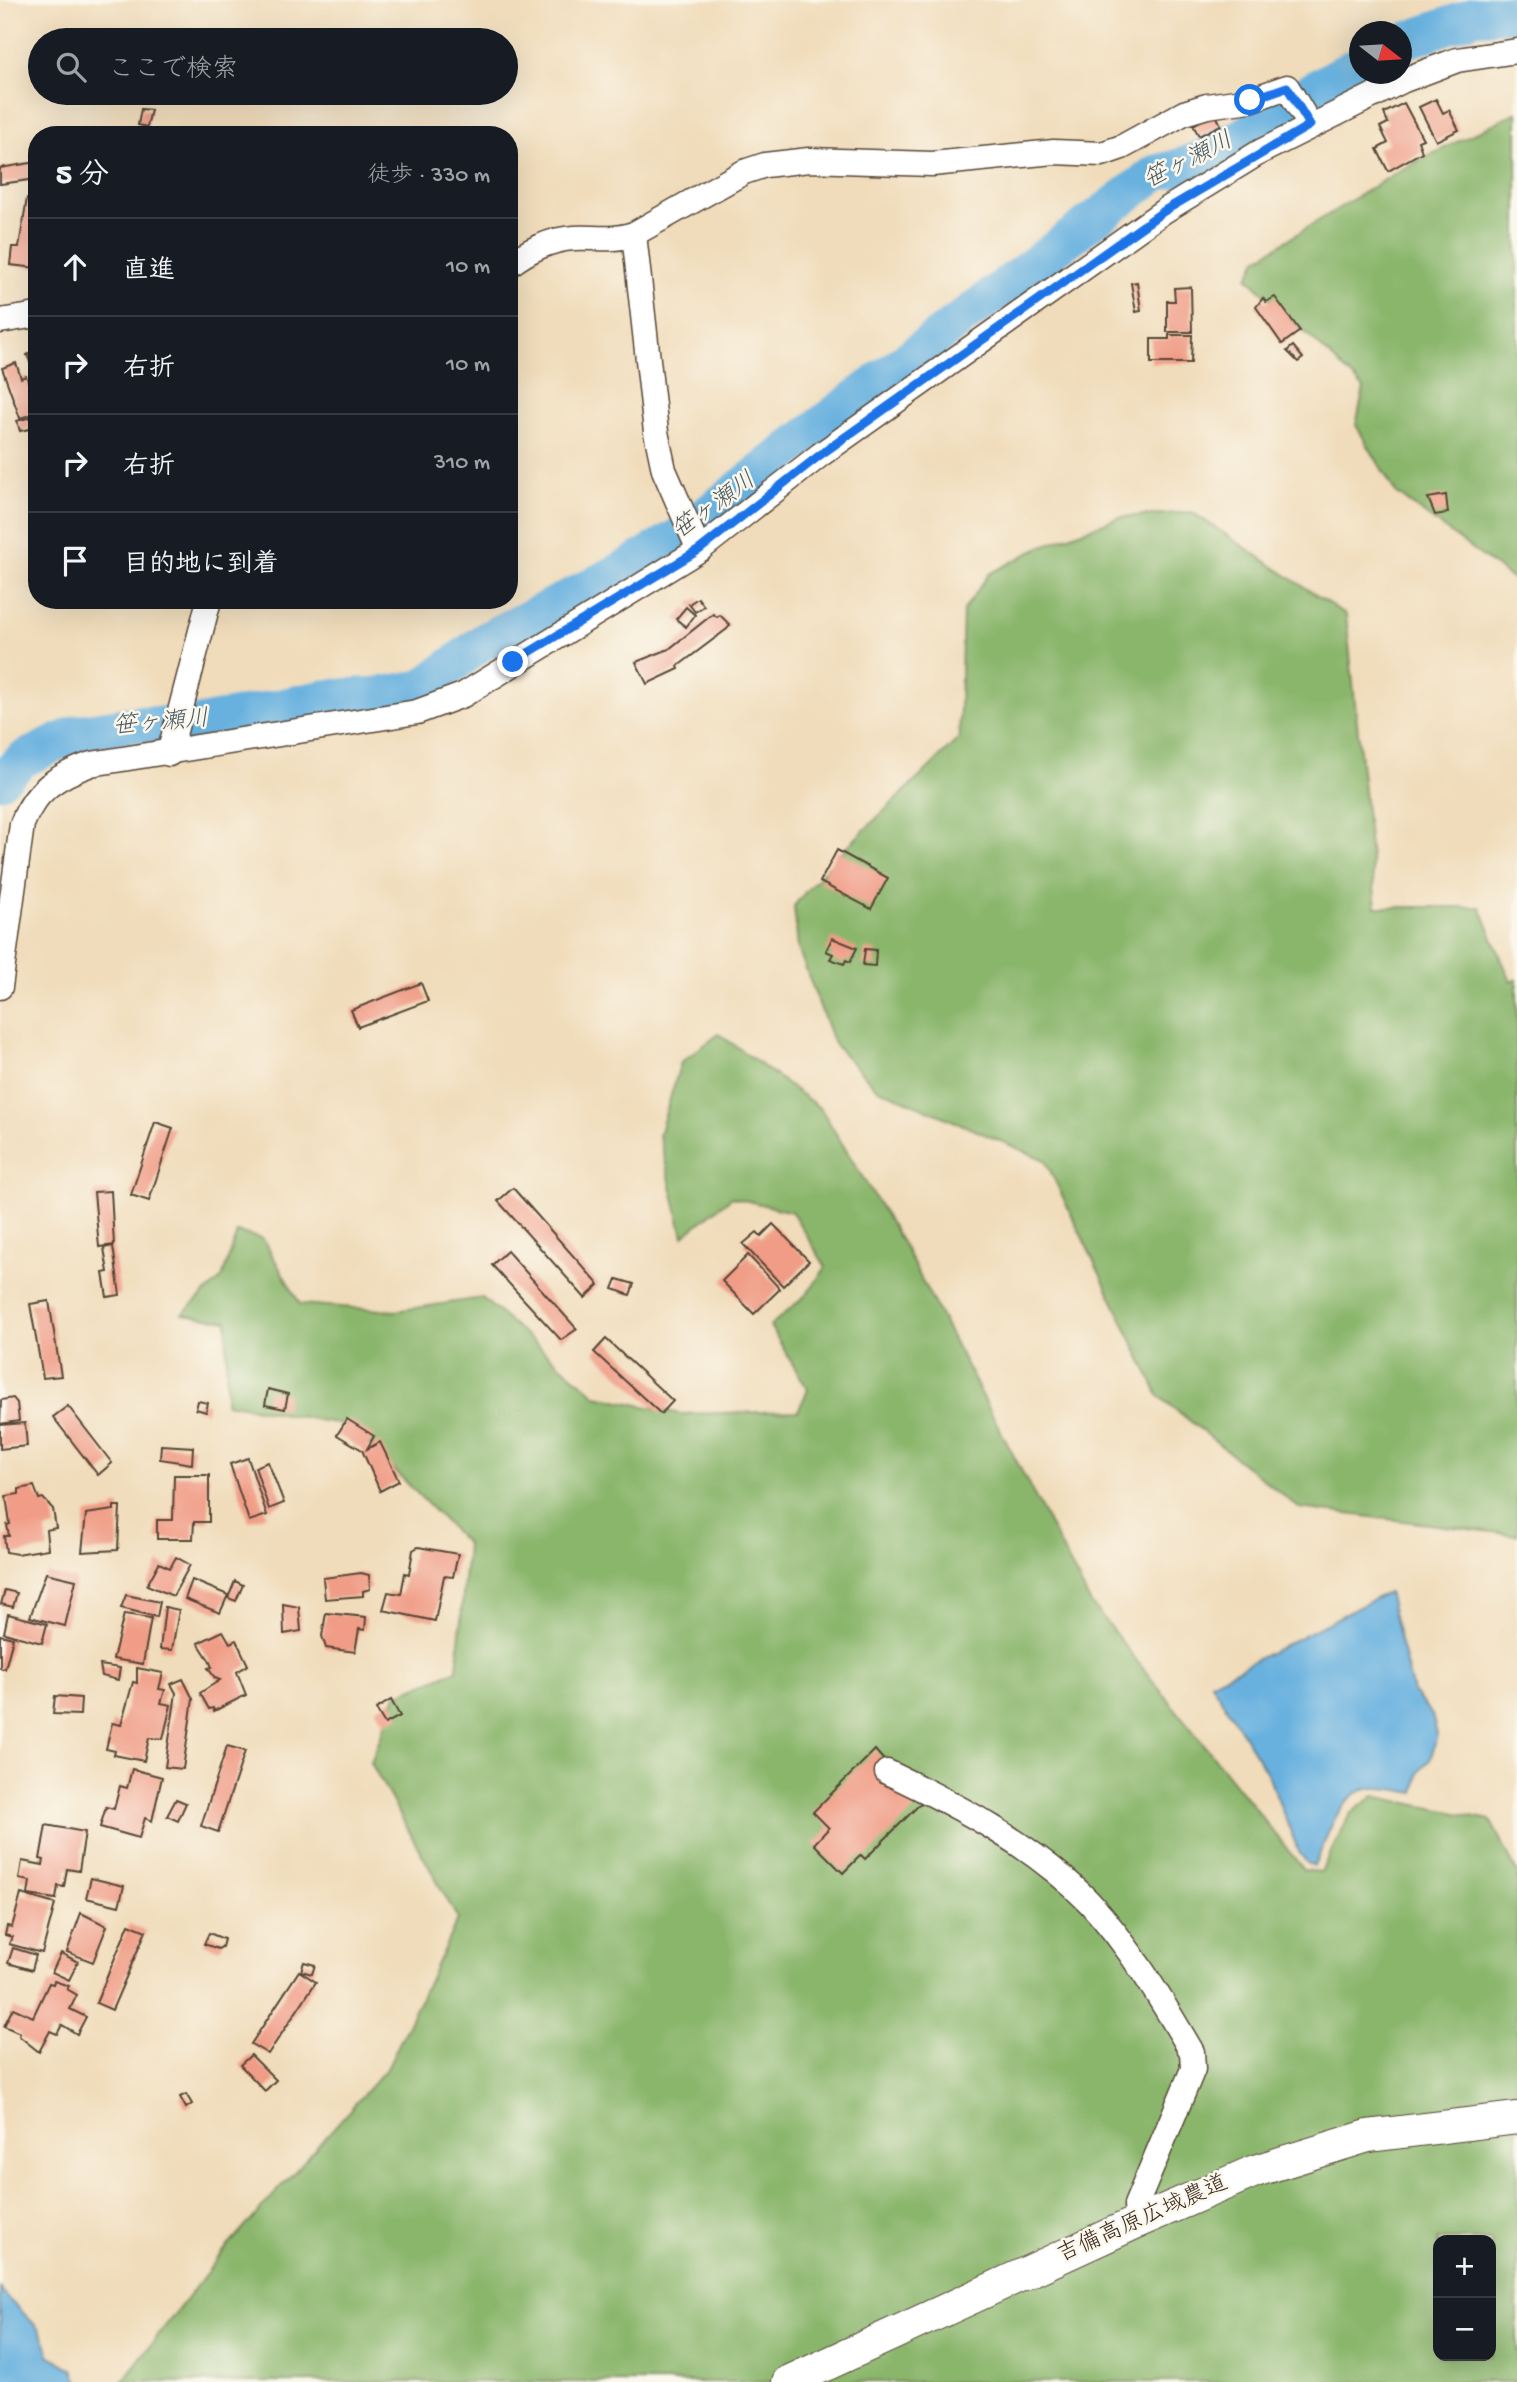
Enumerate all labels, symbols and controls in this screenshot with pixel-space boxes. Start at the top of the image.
north arrow [1349,21,1412,84]
search box [28,28,518,105]
icon: search [52,48,90,86]
text: ここで検索 [108,56,238,87]
route start [1234,84,1265,115]
water label: 笹ヶ瀬川 [1139,126,1238,197]
text: 5 分 [56,160,109,195]
text: 徒歩 · 330 m [367,163,490,190]
icon: ahead [56,248,94,286]
text: 10 m [446,254,490,281]
text: 直進 [123,257,175,288]
icon: right [56,346,94,384]
text: 10 m [446,352,490,379]
text: 右折 [123,355,175,386]
icon: right [56,444,94,482]
text: 310 m [434,450,490,477]
text: 右折 [123,453,175,484]
water label: 笹ヶ瀬川 [667,466,762,547]
icon: arrive [56,542,94,580]
text: 目的地に到着 [123,551,279,582]
route end [497,646,528,677]
water label: 笹ヶ瀬川 [112,704,210,743]
street label: 吉備高原広域農道 [1053,2169,1233,2270]
map controls [1433,2235,1496,2361]
button: + [1433,2235,1496,2298]
button: − [1433,2298,1496,2361]

